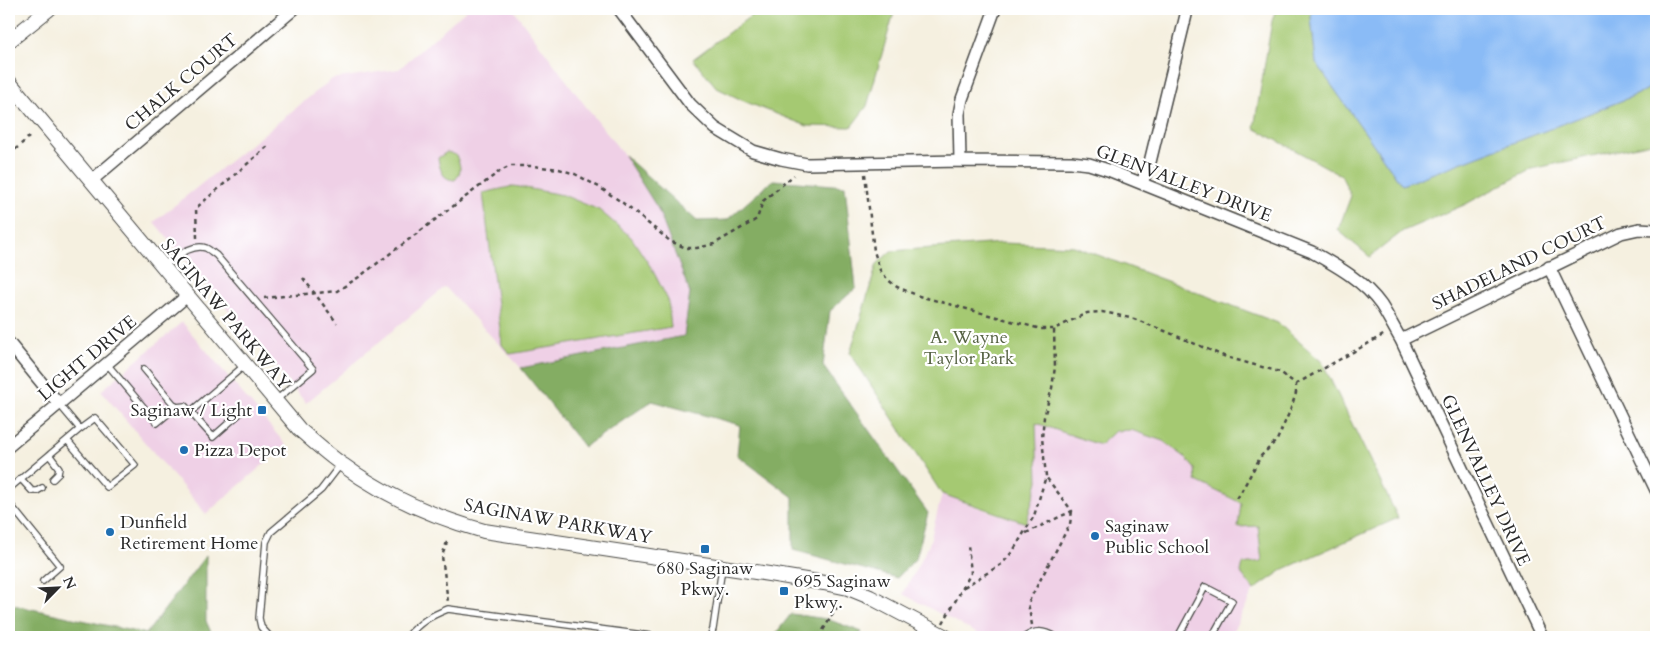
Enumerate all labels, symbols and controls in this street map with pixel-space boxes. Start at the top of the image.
street label: CHALK COURT [119,28,243,137]
street label: GLENVALLEY DRIVE [1092,138,1275,229]
street label: SHADELAND COURT [1428,210,1610,317]
street label: SAGINAW PARKWAY [155,233,297,396]
street label: LIGHT DRIVE [33,310,142,407]
park label: A. Wayne Taylor Park [924,325,1015,371]
street label: GLENVALLEY DRIVE [1435,390,1536,570]
place label: Saginaw / Light [131,398,252,423]
marker: Saginaw / Light [256,404,268,416]
place label: Pizza Depot [194,438,287,463]
marker: Pizza Depot [178,444,190,456]
street label: SAGINAW PARKWAY [462,493,654,550]
place label: Dunfield Retirement Home [120,510,258,556]
place label: Saginaw Public School [1105,514,1209,560]
marker: Dunfield Retirement Home [104,526,116,538]
marker: Saginaw Public School [1089,530,1101,542]
marker: 680 Saginaw Pkwy. [699,543,711,555]
place label: 680 Saginaw Pkwy. [657,556,754,602]
north arrow [32,564,82,614]
place label: 695 Saginaw Pkwy. [794,569,891,615]
text: N [58,573,81,592]
marker: 695 Saginaw Pkwy. [778,585,790,597]

